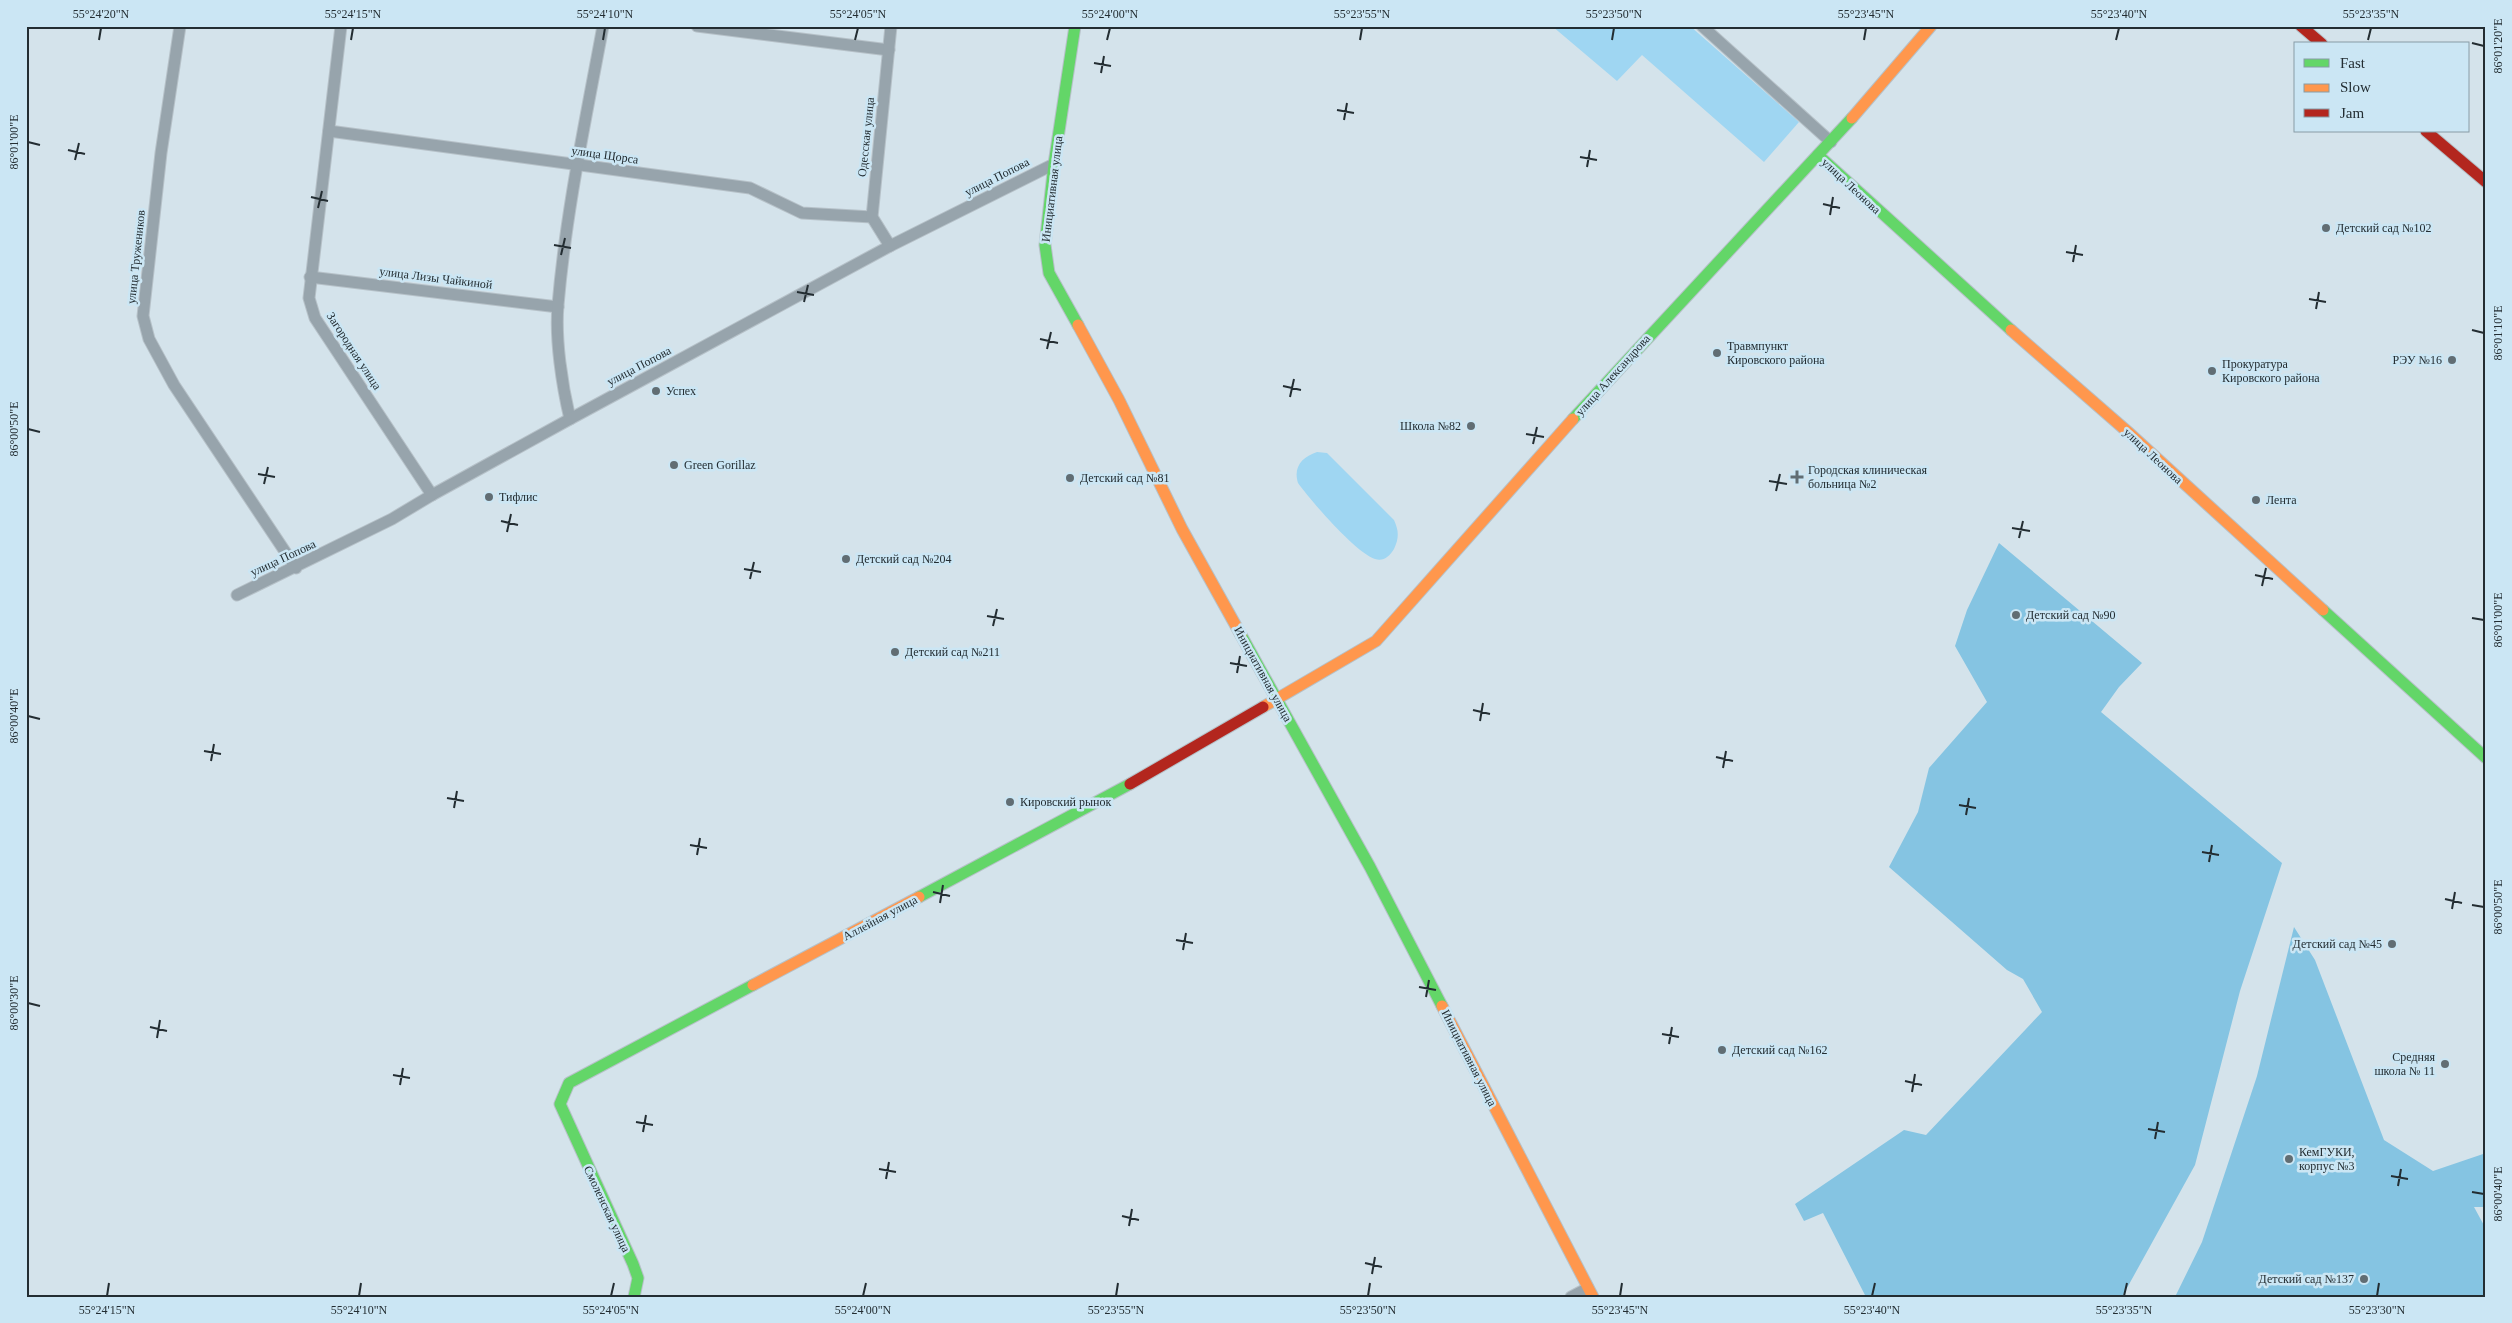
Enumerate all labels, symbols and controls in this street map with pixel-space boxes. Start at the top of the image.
text: 55°24'20"N [73,7,130,21]
text: 55°24'15"N [325,7,382,21]
text: 55°24'10"N [577,7,634,21]
text: 55°24'05"N [830,7,887,21]
text: 55°24'00"N [1082,7,1139,21]
text: 55°23'55"N [1334,7,1391,21]
text: 55°23'50"N [1586,7,1643,21]
text: 55°23'45"N [1838,7,1895,21]
text: 55°23'40"N [2091,7,2148,21]
text: 55°23'35"N [2343,7,2400,21]
text: 86°01'20"E [2491,18,2505,74]
legend [2294,42,2470,132]
text: Fast [2340,55,2366,71]
text: Slow [2340,79,2371,95]
street label: Одесская улица [855,96,877,178]
text: Jam [2340,105,2364,121]
text: 86°01'00"E [7,114,21,170]
street label: Инициативная улица [1039,135,1066,243]
street label: улица Щорса [571,143,640,167]
street label: улица Попова [962,154,1032,199]
street label: улица Леонова [1819,155,1884,217]
street label: улица Тружеников [124,209,148,305]
place label: Детский сад №102 [2336,221,2431,235]
marker: Детский сад №102 [2320,222,2332,234]
street label: улица Лизы Чайкиной [379,264,494,292]
text: 86°01'10"E [2491,305,2505,361]
street label: Загородная улица [324,310,385,393]
street label: улица Александрова [1573,331,1654,418]
place label: Травмпункт Кировского района [1727,339,1825,367]
street label: улица Попова [605,343,674,389]
marker: Травмпункт Кировского района [1711,347,1723,359]
place label: РЭУ №16 [2392,353,2442,367]
marker: РЭУ №16 [2446,354,2458,366]
place label: Прокуратура Кировского района [2222,357,2320,385]
marker: Прокуратура Кировского района [2206,365,2218,377]
place label: Успех [666,384,696,398]
marker: Успех [650,385,662,397]
text: 86°00'50"E [7,401,21,457]
place label: Школа №82 [1400,419,1461,433]
marker: Школа №82 [1465,420,1477,432]
street label: улица Леонова [2121,425,2186,487]
place label: Green Gorillaz [684,458,756,472]
marker: Green Gorillaz [668,459,680,471]
place label: Городская клиническая больница №2 [1808,463,1928,491]
marker: Городская клиническая больница №2 [1790,470,1804,484]
place label: Детский сад №81 [1080,471,1169,485]
marker: Детский сад №81 [1064,472,1076,484]
place label: Тифлис [499,490,538,504]
marker: Тифлис [483,491,495,503]
place label: Лента [2266,493,2297,507]
marker: Лента [2250,494,2262,506]
street label: улица Попова [248,536,319,579]
place label: Детский сад №204 [856,552,951,566]
marker: Детский сад №204 [840,553,852,565]
text: 86°01'00"E [2491,592,2505,648]
place label: Детский сад №90 [2026,608,2115,622]
marker: Детский сад №90 [2010,609,2022,621]
street label: Инициативная улица [1231,624,1295,725]
place label: Детский сад №211 [905,645,1000,659]
marker: Детский сад №211 [889,646,901,658]
text: 86°00'40"E [7,688,21,744]
place label: Кировский рынок [1020,795,1112,809]
marker: Кировский рынок [1004,796,1016,808]
text: 86°00'50"E [2491,879,2505,935]
street label: Аллейная улица [840,892,920,943]
place label: Детский сад №45 [2293,937,2382,951]
marker: Детский сад №45 [2386,938,2398,950]
text: 86°00'30"E [7,975,21,1031]
street label: Инициативная улица [1439,1007,1500,1109]
place label: Детский сад №162 [1732,1043,1827,1057]
marker: Детский сад №162 [1716,1044,1728,1056]
place label: Средняя школа № 11 [2374,1050,2435,1078]
marker: Средняя школа № 11 [2439,1058,2451,1070]
place label: КемГУКИ, корпус №3 [2299,1145,2355,1173]
marker: КемГУКИ, корпус №3 [2283,1153,2295,1165]
street label: Смоленская улица [581,1164,633,1255]
text: 86°00'40"E [2491,1166,2505,1222]
place label: Детский сад №137 [2259,1272,2354,1286]
marker: Детский сад №137 [2358,1273,2370,1285]
text: 55°24'15"N [79,1303,136,1317]
text: 55°24'10"N [331,1303,388,1317]
text: 55°24'05"N [583,1303,640,1317]
text: 55°24'00"N [835,1303,892,1317]
text: 55°23'55"N [1088,1303,1145,1317]
text: 55°23'50"N [1340,1303,1397,1317]
text: 55°23'45"N [1592,1303,1649,1317]
text: 55°23'40"N [1844,1303,1901,1317]
text: 55°23'35"N [2096,1303,2153,1317]
text: 55°23'30"N [2349,1303,2406,1317]

